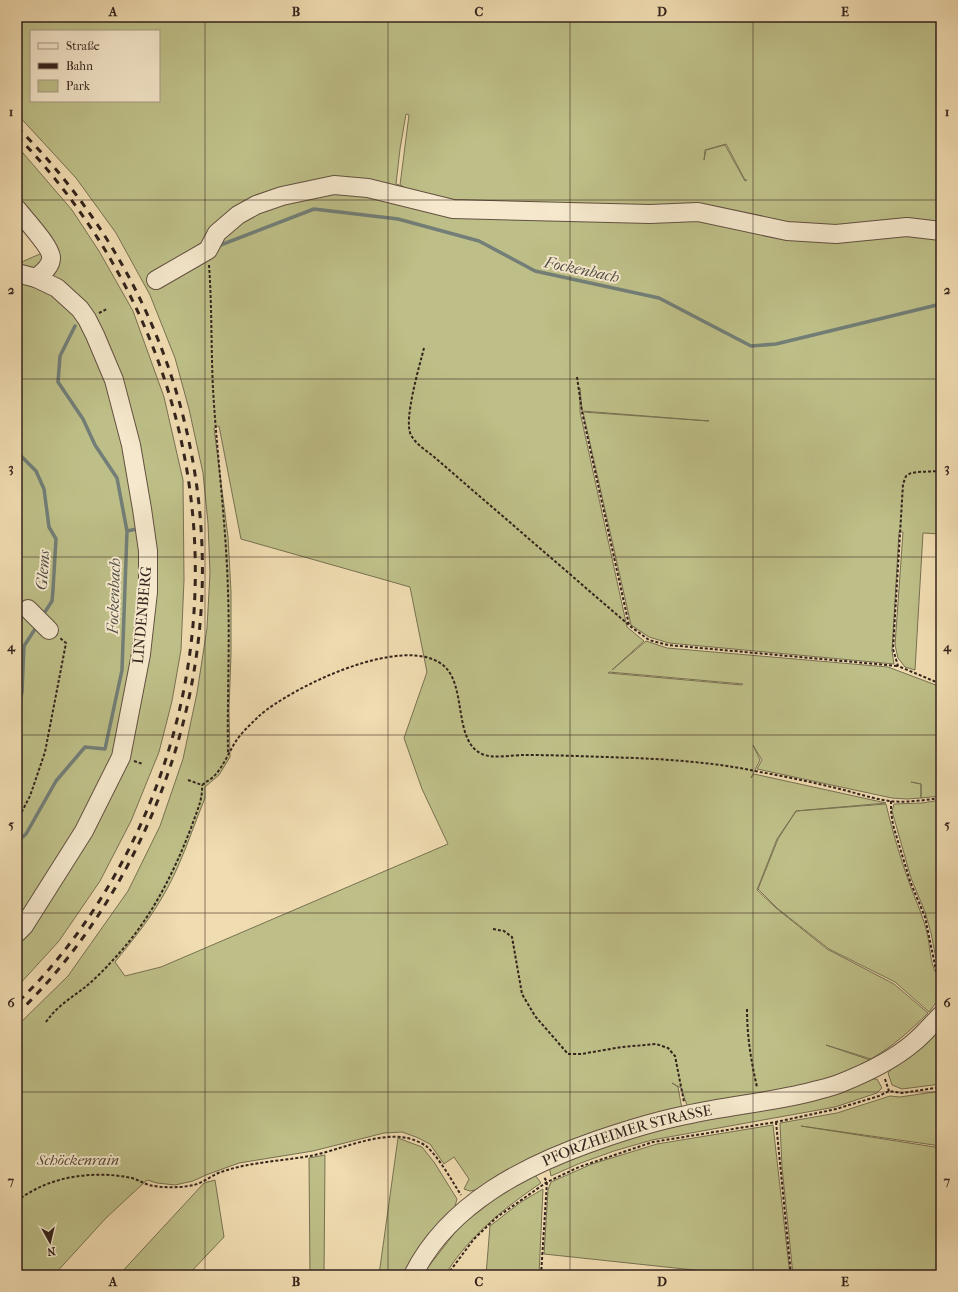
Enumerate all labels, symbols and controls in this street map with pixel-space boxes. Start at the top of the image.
text: A [108,4,118,19]
text: B [292,4,301,19]
text: C [475,4,484,19]
text: D [657,4,667,19]
text: E [841,4,849,19]
legend [30,30,160,102]
text: Straße [66,39,100,53]
text: Bahn [66,59,93,73]
text: Park [66,79,91,93]
text: 1 [9,104,14,119]
text: 1 [945,104,950,119]
water label: Fockenbach [542,252,621,287]
text: 2 [8,282,15,297]
text: 2 [944,282,951,297]
text: 3 [8,460,14,476]
text: 3 [944,460,950,476]
water label: Glems [32,548,53,591]
water label: Fockenbach [103,558,124,635]
street label: LINDENBERG [129,565,155,665]
text: 4 [6,639,16,655]
text: 4 [942,639,952,655]
text: 5 [8,817,14,832]
text: 5 [944,817,950,832]
text: 6 [7,995,15,1010]
text: 6 [943,995,951,1010]
street label: PFORZHEIMER STRASSE [539,1101,713,1170]
park label: Schöckenrain [36,1151,119,1169]
text: 7 [7,1173,15,1188]
text: 7 [943,1173,951,1188]
north arrow [30,1222,70,1262]
text: N [46,1244,56,1259]
text: A [108,1274,118,1289]
text: B [292,1274,301,1289]
text: C [475,1274,484,1289]
text: D [657,1274,667,1289]
text: E [841,1274,849,1289]

